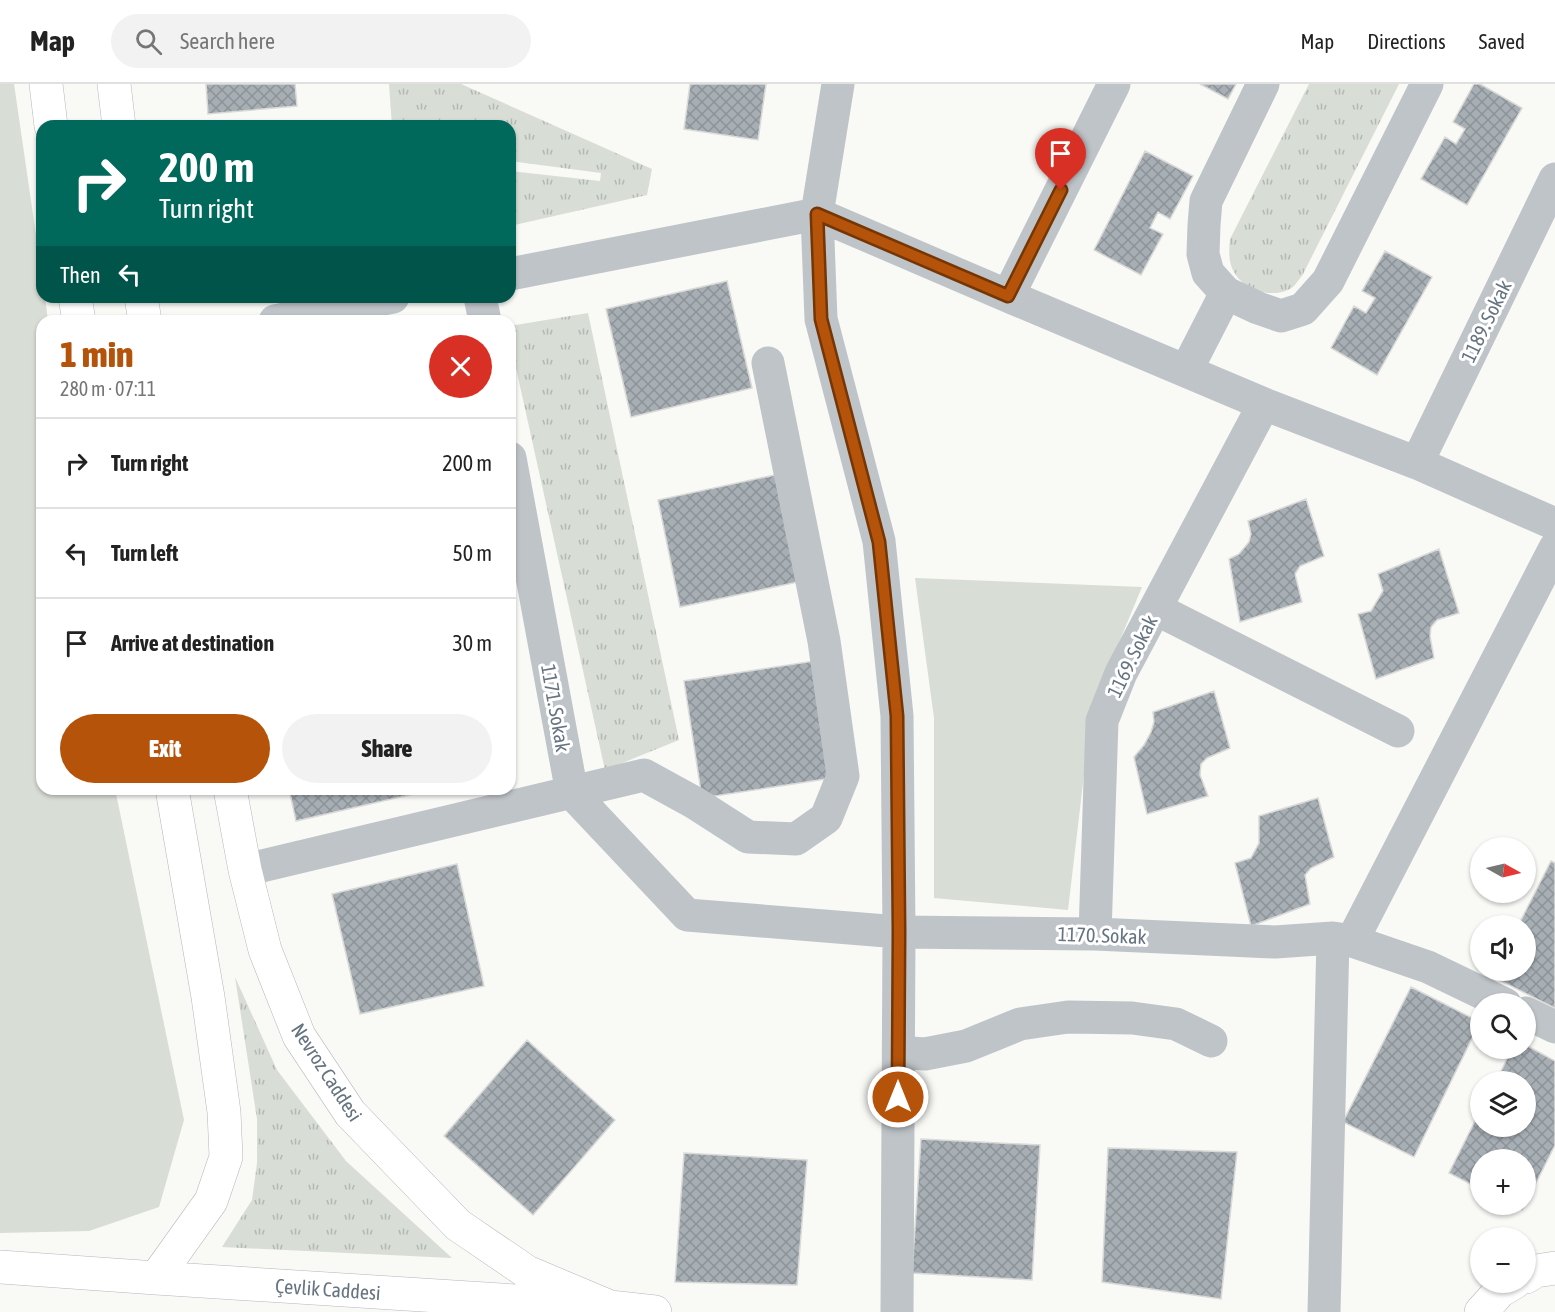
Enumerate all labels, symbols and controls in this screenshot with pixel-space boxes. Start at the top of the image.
search box [111,14,531,68]
text: Map [30,25,75,57]
icon: search [132,25,165,58]
text: Search here [180,28,275,54]
text: Map [1300,29,1334,53]
text: Directions [1367,29,1446,53]
text: Saved [1479,29,1525,53]
pin [1035,128,1086,190]
icon: arrive [1044,137,1077,170]
text: 200 m [159,143,254,191]
icon: right [60,144,138,222]
text: Turn right [159,193,254,224]
icon: left [113,258,146,291]
text: Then [60,262,101,288]
street label: 1189. Sokak [1456,276,1516,366]
text: 1 min [60,333,134,375]
button: close [429,335,492,398]
text: 280 m · 07:11 [60,377,156,400]
icon: right [60,447,93,480]
text: Turn right [111,450,188,476]
text: 200 m [442,450,492,476]
icon: left [60,537,93,570]
text: Turn left [111,540,178,566]
text: 50 m [452,540,492,566]
street label: 1169. Sokak [1102,611,1162,701]
icon: arrive [60,627,93,660]
text: Arrive at destination [111,630,274,656]
text: 30 m [452,630,492,656]
street label: 1171. Sokak [537,662,575,754]
button: Exit [60,714,270,783]
button: Share [282,714,492,783]
north arrow [1470,837,1536,903]
map controls [1470,837,1536,1293]
button: sound [1470,915,1536,981]
street label: 1170. Sokak [1057,922,1147,948]
button: search [1470,993,1536,1059]
street label: Nevroz Caddesi [287,1019,367,1125]
position arrow [866,1065,930,1129]
button: layers [1470,1071,1536,1137]
button: + [1470,1149,1536,1215]
button: − [1470,1227,1536,1293]
street label: Çevlik Caddesi [275,1274,381,1304]

